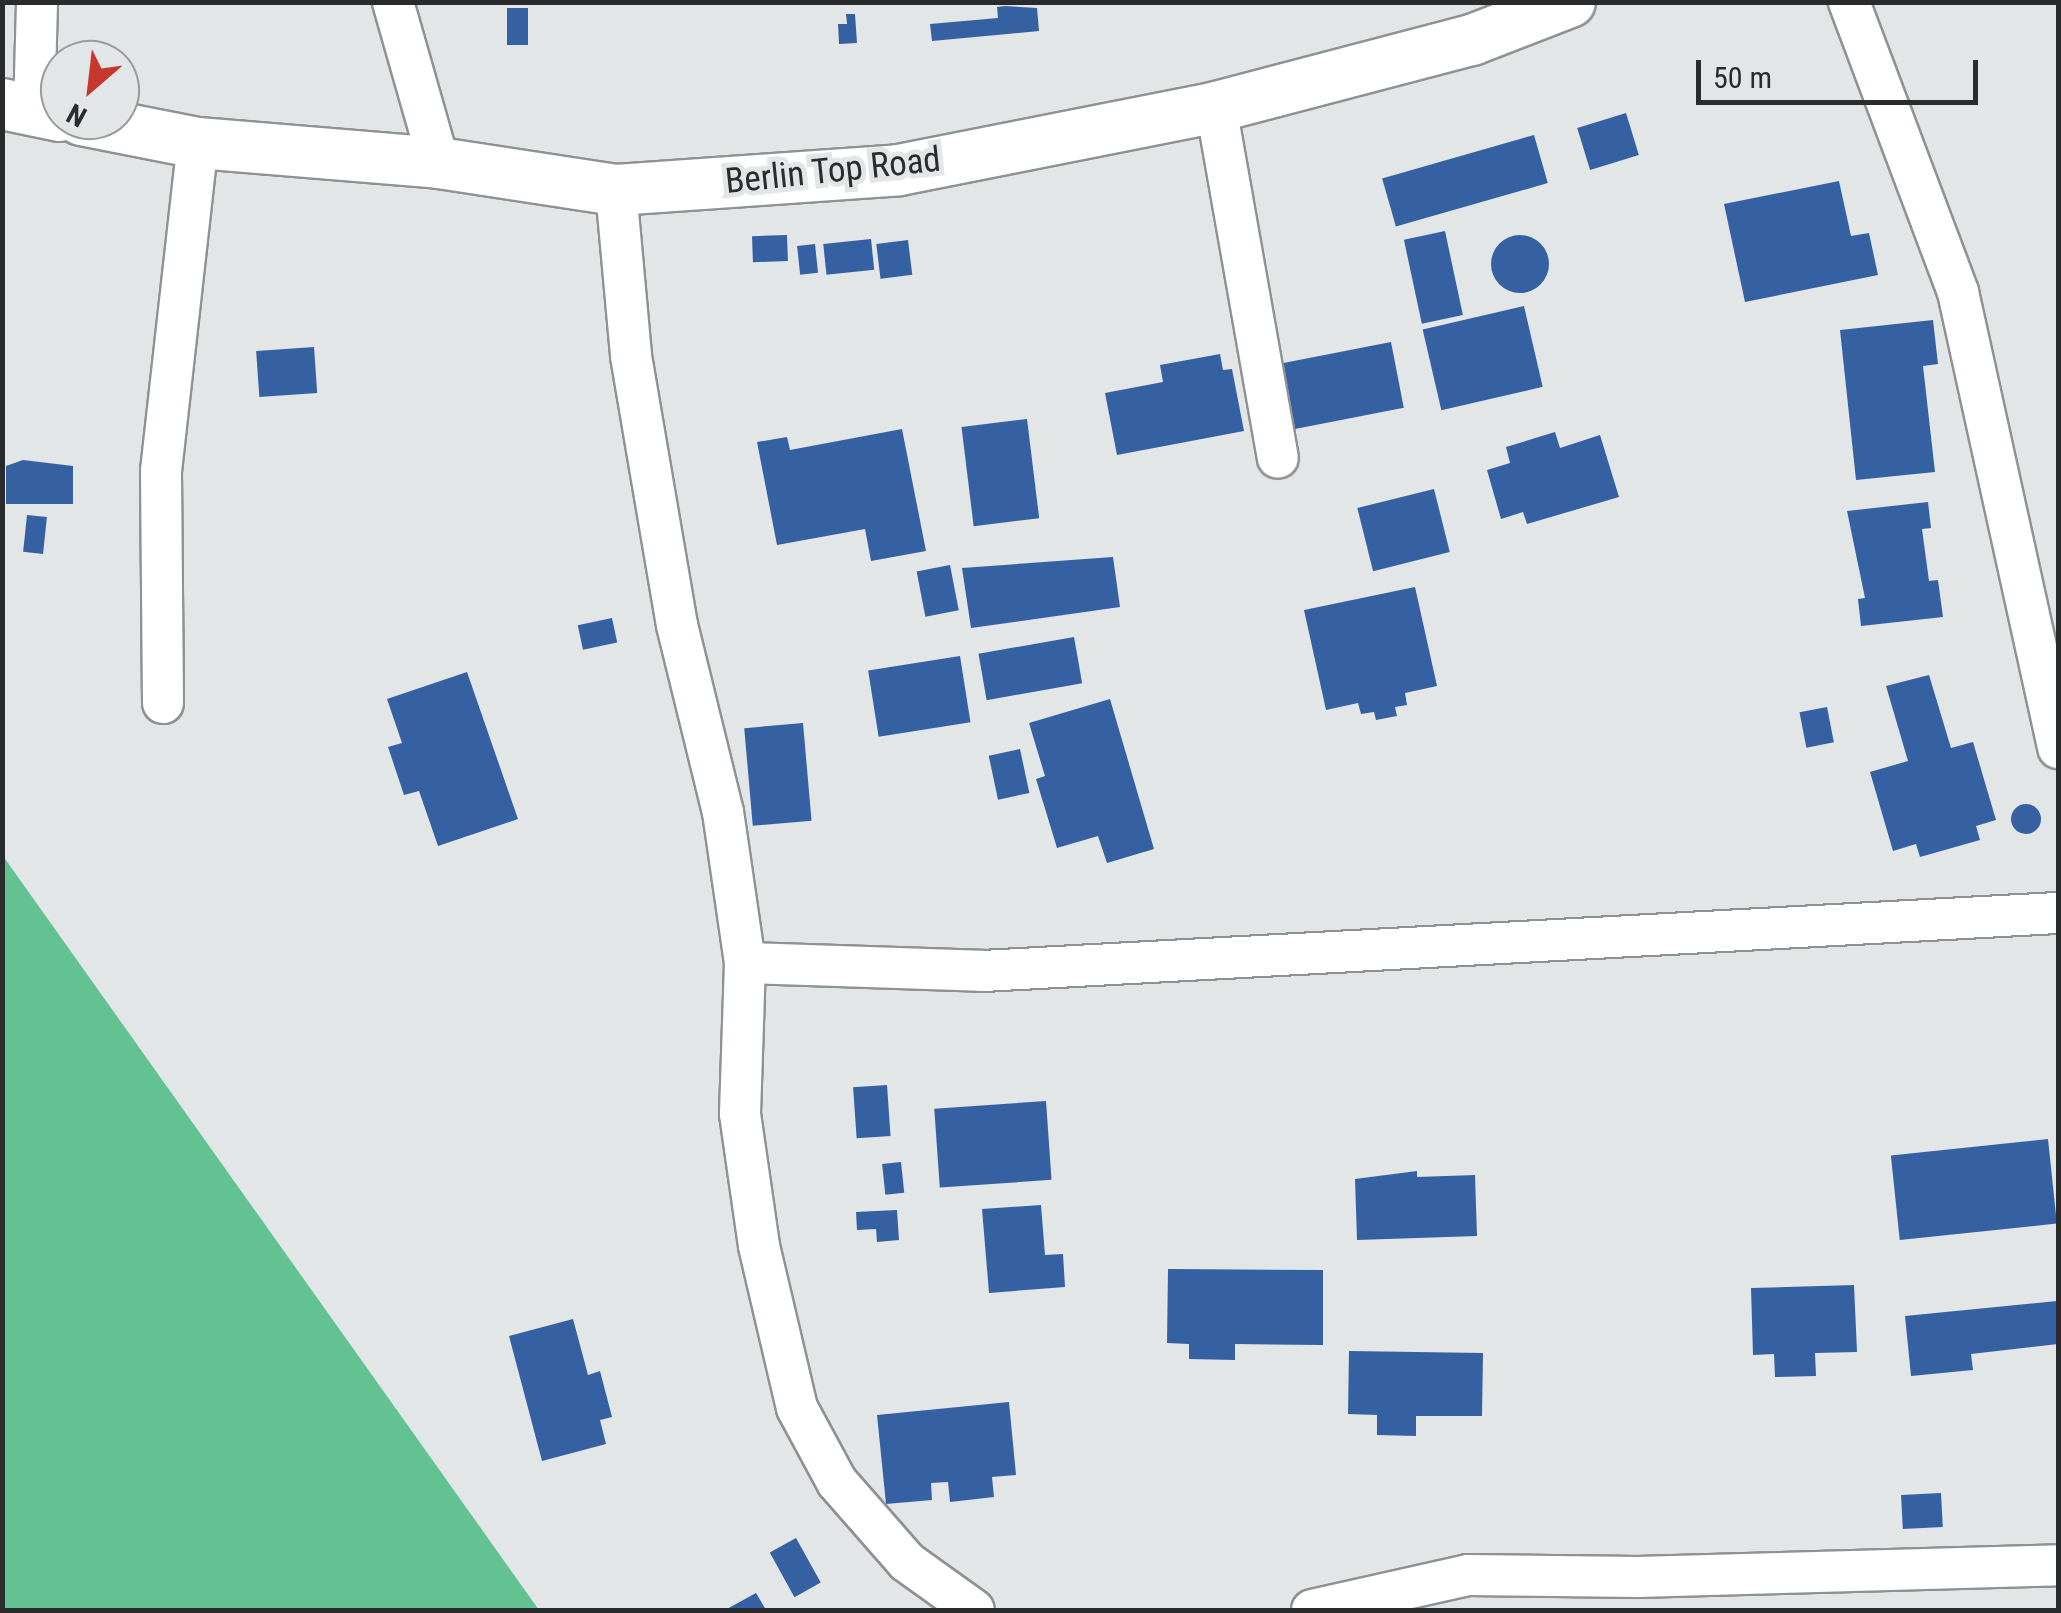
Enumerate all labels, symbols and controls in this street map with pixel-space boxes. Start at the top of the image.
north arrow [40,40,140,140]
scale bar [1701,40,1984,102]
text: 50 m [1713,60,1772,95]
text: N [61,97,92,134]
street label: Berlin Top Road [723,139,943,203]

